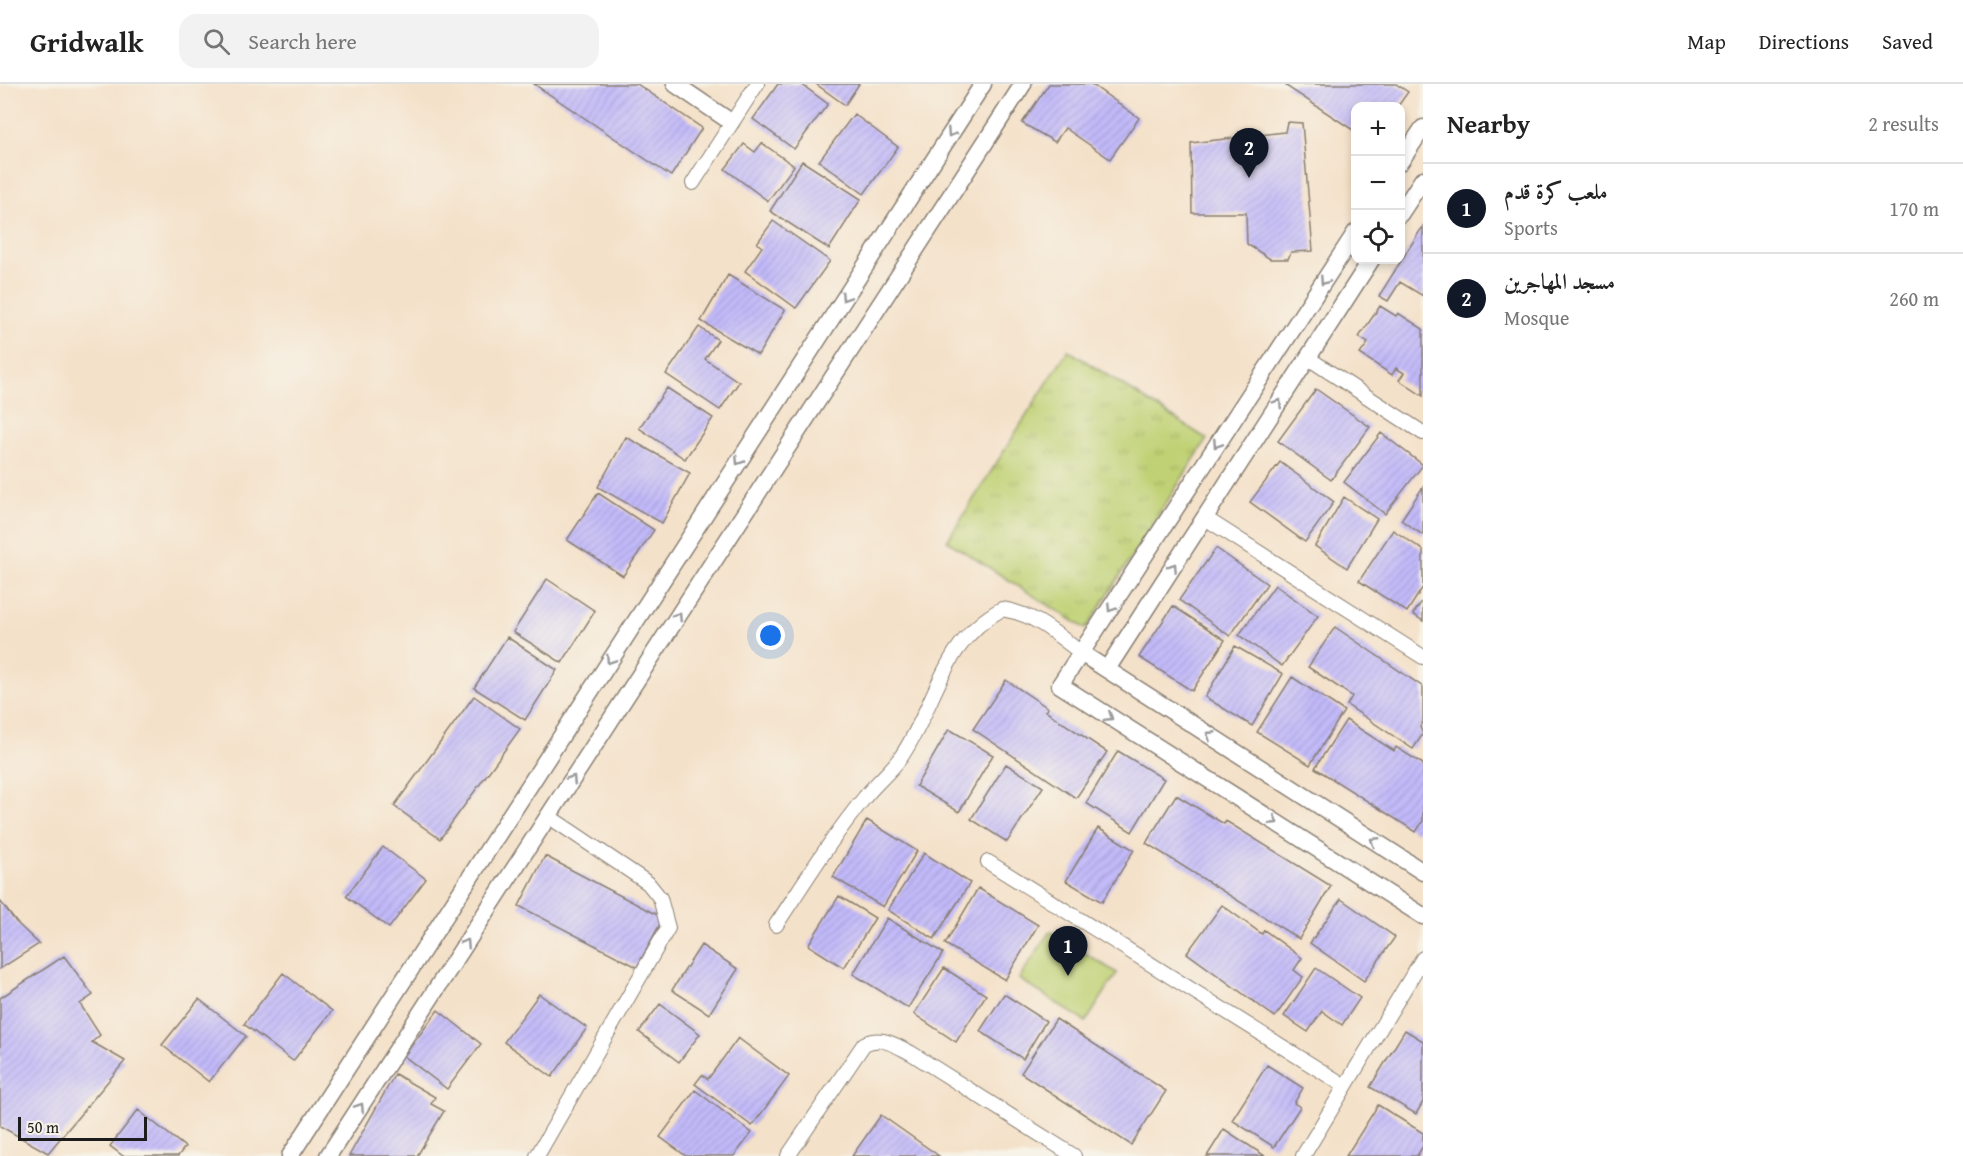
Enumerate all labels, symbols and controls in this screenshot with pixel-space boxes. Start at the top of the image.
search box [179,14,599,68]
text: Gridwalk [30,21,143,62]
icon: search [200,25,233,58]
text: Search here [248,25,357,57]
text: Map [1687,26,1726,57]
text: Directions [1759,26,1849,57]
text: Saved [1882,26,1933,57]
map controls [1351,102,1405,264]
button: + [1351,102,1405,156]
text: Nearby [1447,104,1530,143]
text: 2 results [1868,109,1939,138]
one-way arrow [947,126,958,137]
pin: 2 [1230,128,1268,178]
button: − [1351,156,1405,210]
text: ملعب كرة قدم [1504,175,1608,207]
text: 1 [1461,194,1472,223]
text: 170 m [1889,194,1939,223]
button: locate [1351,210,1405,264]
text: Sports [1504,213,1558,242]
text: مسجد المهاجرين [1504,265,1615,297]
one-way arrow [1319,275,1331,285]
text: 2 [1461,284,1472,313]
text: 260 m [1889,284,1939,313]
one-way arrow [841,290,852,301]
text: Mosque [1504,303,1569,332]
one-way arrow [1271,399,1282,410]
one-way arrow [1213,437,1224,448]
one-way arrow [735,454,746,465]
one-way arrow [1165,563,1177,573]
one-way arrow [1107,601,1118,612]
one-way arrow [671,612,682,623]
your location [756,621,785,650]
one-way arrow [607,653,618,664]
one-way arrow [1103,709,1113,721]
one-way arrow [1205,732,1216,743]
one-way arrow [565,775,576,786]
one-way arrow [1267,814,1278,825]
one-way arrow [1370,836,1380,848]
pin: 1 [1048,926,1088,976]
one-way arrow [459,939,470,950]
one-way arrow [353,1103,364,1114]
scale bar [18,1114,147,1142]
text: 50 m [27,1115,59,1139]

